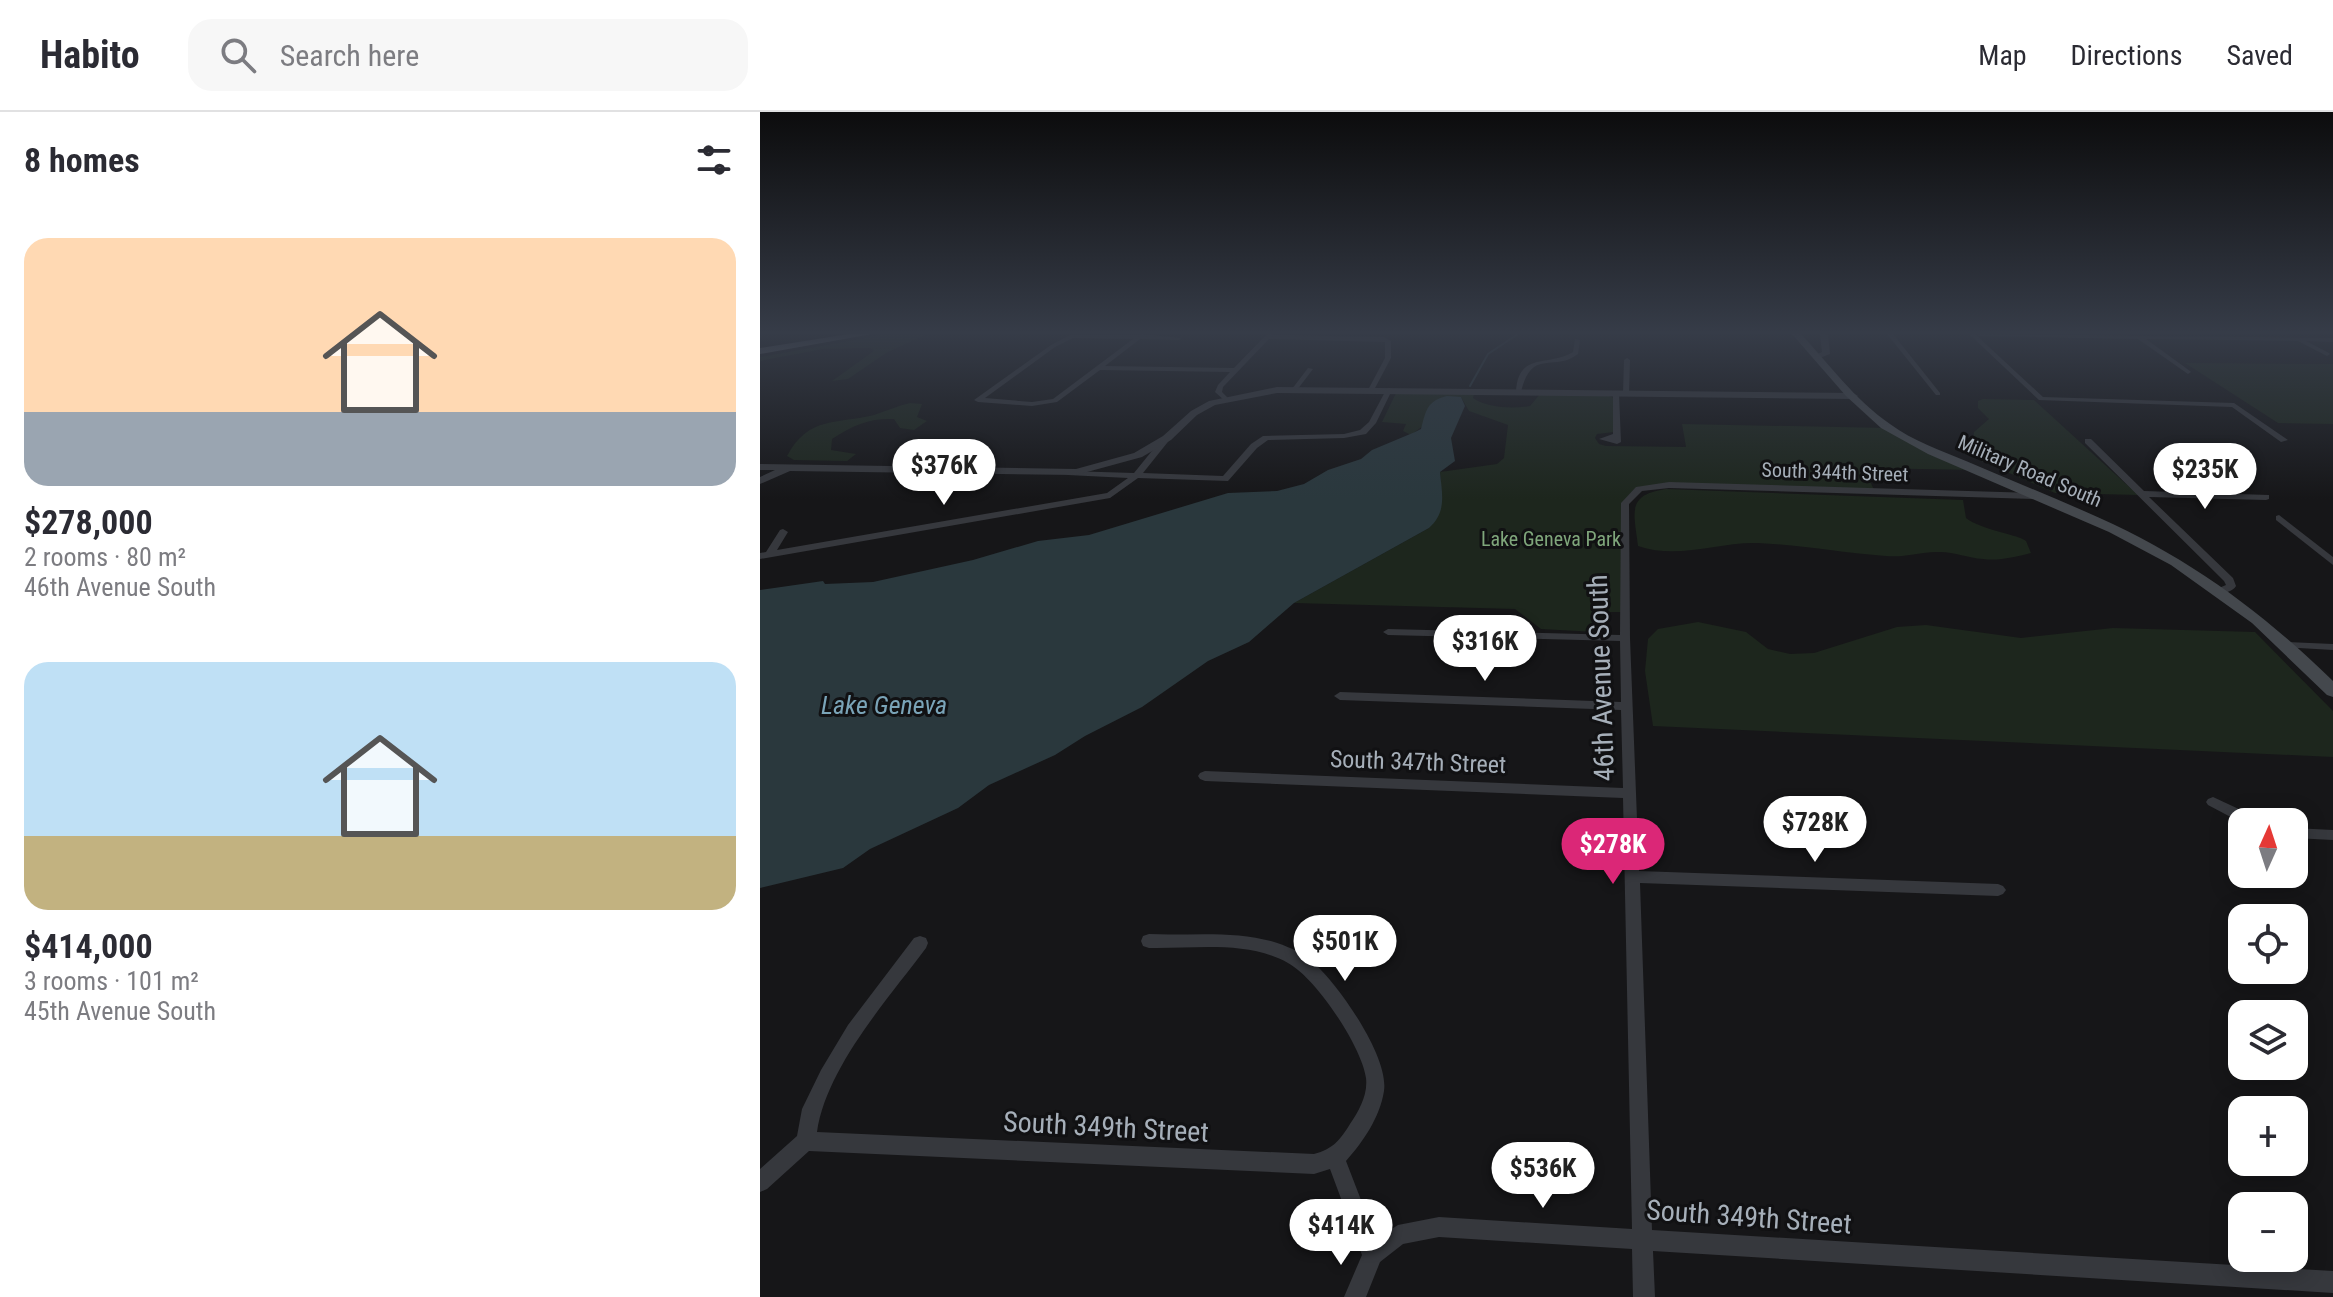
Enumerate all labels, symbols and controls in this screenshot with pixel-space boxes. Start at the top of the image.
search box [188,19,748,91]
text: Habito [40,33,140,77]
icon: search [216,33,260,77]
text: Search here [280,38,419,73]
text: Map [1978,39,2027,72]
text: Directions [2071,39,2182,72]
text: Saved [2226,39,2293,72]
icon: filters [692,138,736,182]
text: 8 homes [24,140,140,180]
icon: home [308,290,452,434]
street label: Military Road South [1954,430,2106,512]
pin: $376K [888,439,1000,507]
pin: $235K [2149,443,2261,511]
text: $376K [911,450,977,480]
text: $235K [2172,454,2238,484]
street label: South 344th Street [1761,457,1909,487]
text: $278,000 [24,502,153,542]
park label: Lake Geneva Park [1481,527,1621,551]
text: 2 rooms · 80 m² [24,542,186,572]
text: 46th Avenue South [24,572,216,602]
street label: 46th Avenue South [1581,574,1621,782]
pin: $316K [1429,615,1541,683]
text: $316K [1452,626,1518,656]
water label: Lake Geneva [821,690,947,720]
icon: home [308,714,452,858]
street label: South 347th Street [1329,745,1507,779]
pin: $728K [1759,796,1871,864]
text: $728K [1782,807,1848,837]
north arrow [2228,808,2308,888]
map controls [2228,808,2308,1272]
pin: $278K [1557,818,1669,886]
text: $278K [1580,829,1646,859]
button: locate [2228,904,2308,984]
pin: $501K [1289,915,1401,983]
text: $414,000 [24,926,153,966]
text: $501K [1312,926,1378,956]
text: 3 rooms · 101 m² [24,966,199,996]
text: 45th Avenue South [24,996,216,1026]
button: layers [2228,1000,2308,1080]
button: + [2228,1096,2308,1176]
street label: South 349th Street [1002,1105,1210,1149]
pin: $536K [1487,1142,1599,1210]
text: $536K [1510,1153,1576,1183]
button: − [2228,1192,2308,1272]
street label: South 349th Street [1645,1193,1853,1241]
pin: $414K [1285,1199,1397,1267]
text: $414K [1308,1210,1374,1240]

